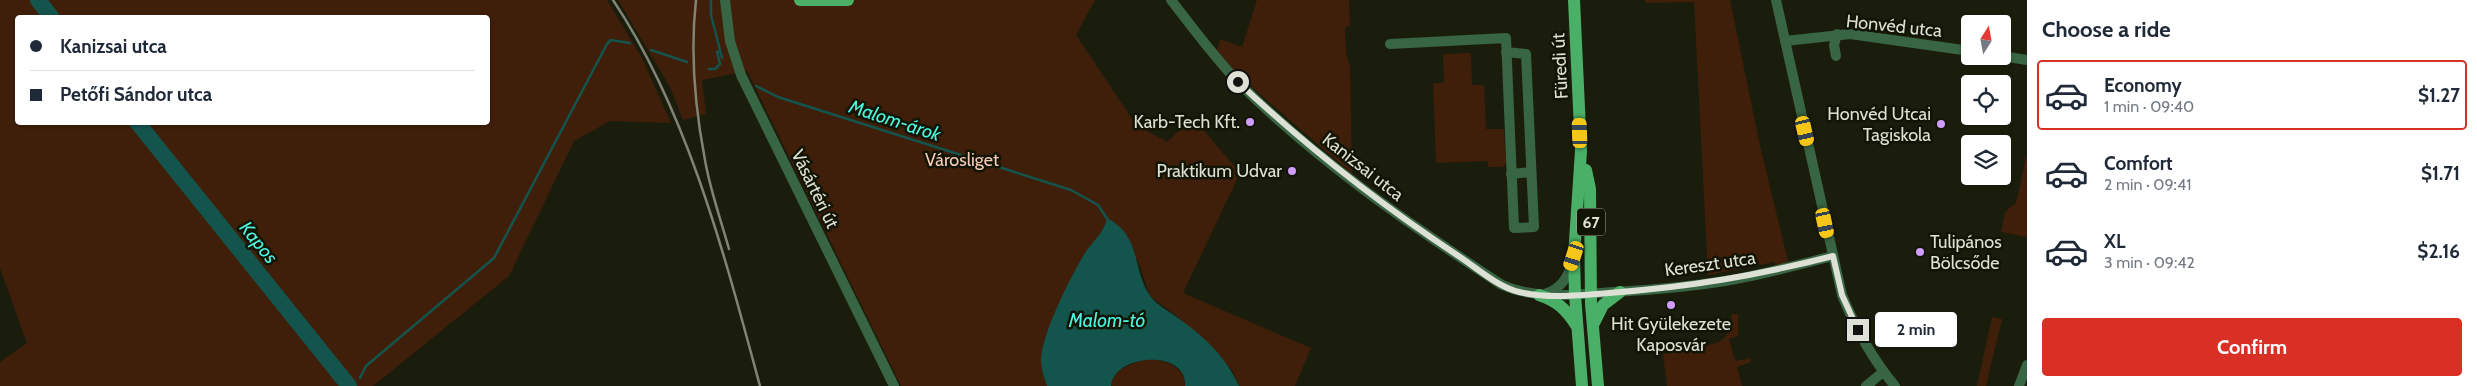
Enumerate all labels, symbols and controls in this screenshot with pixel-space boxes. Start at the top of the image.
street label: Honvéd utca [1845,10,1943,42]
north arrow [1961,15,2011,65]
map controls [1961,15,2011,185]
text: Choose a ride [2042,16,2171,43]
street label: Füredi út [1547,32,1573,100]
text: Kanizsai utca [60,35,167,58]
route start [1227,71,1249,93]
icon: car [2044,73,2089,118]
text: Economy [2104,74,2182,97]
button: locate [1961,75,2011,125]
text: Petőfi Sándor utca [60,83,212,106]
text: $1.27 [2418,84,2460,107]
water label: Malom-árok [845,95,944,146]
text: 1 min · 09:40 [2104,97,2194,116]
place label: Honvéd Utcai Tagiskola [1827,103,1931,146]
place label: Karb-Tech Kft. [1133,111,1240,133]
car [1794,115,1815,147]
marker: Karb-Tech Kft. [1244,116,1256,128]
car [1571,118,1588,148]
marker: Honvéd Utcai Tagiskola [1935,118,1947,130]
street label: Kanizsai utca [1318,128,1408,206]
button: layers [1961,135,2011,185]
street label: Vásártéri út [786,146,844,232]
park label: Városliget [925,149,999,171]
icon: car [2044,151,2089,196]
text: Comfort [2104,152,2173,175]
place label: Praktikum Udvar [1157,160,1282,182]
text: $1.71 [2421,162,2460,185]
marker: Praktikum Udvar [1286,165,1298,177]
text: 2 min · 09:41 [2104,175,2191,194]
car [1814,207,1835,239]
road number: 67 [1577,208,1605,236]
water label: Kapos [235,217,283,268]
icon: car [2044,229,2089,274]
text: XL [2104,230,2125,253]
place label: Tulipános Bölcsőde [1930,231,2002,274]
car [1562,239,1585,273]
text: $2.16 [2417,240,2460,263]
marker: Tulipános Bölcsőde [1914,246,1926,258]
street label: Kereszt utca [1663,247,1757,281]
text: 3 min · 09:42 [2104,253,2195,272]
marker: Hit Gyülekezete Kaposvár [1665,299,1677,311]
water label: Malom-tó [1068,309,1146,332]
callout: 2 min [1876,312,1958,348]
place label: Hit Gyülekezete Kaposvár [1611,313,1731,356]
button: Confirm [2042,318,2462,376]
route end [1847,319,1869,341]
text: 2 min [1897,320,1935,339]

